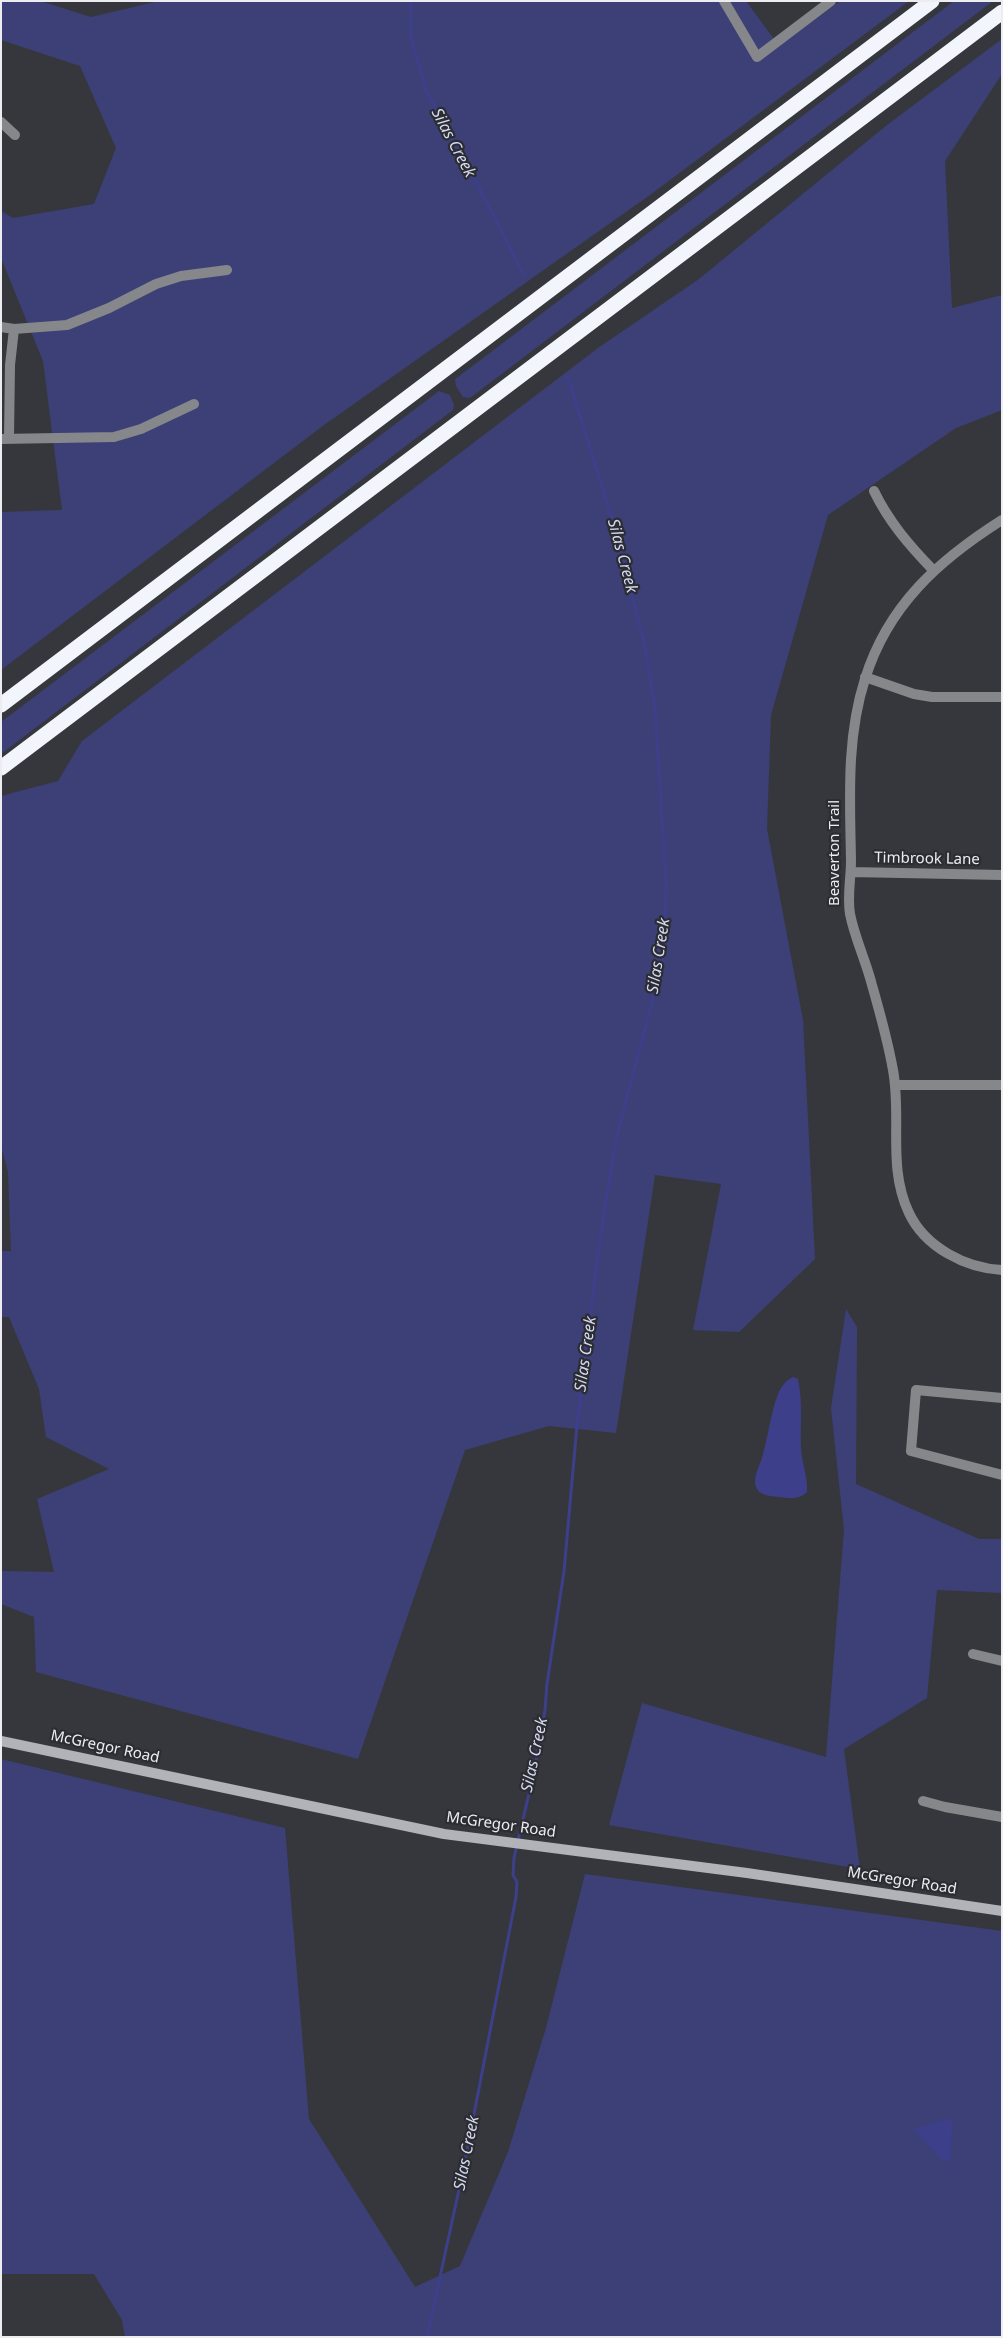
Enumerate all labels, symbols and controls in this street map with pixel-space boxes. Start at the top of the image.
water label: Silas Creek [427,105,479,181]
water label: Silas Creek [603,517,641,595]
street label: Beaverton Trail [826,800,844,906]
street label: Timbrook Lane [874,849,980,869]
water label: Silas Creek [644,917,674,995]
water label: Silas Creek [571,1315,601,1393]
water label: Silas Creek [518,1716,552,1794]
street label: McGregor Road [49,1727,161,1767]
street label: McGregor Road [445,1808,557,1842]
street label: McGregor Road [846,1863,958,1899]
water label: Silas Creek [450,2114,484,2192]

